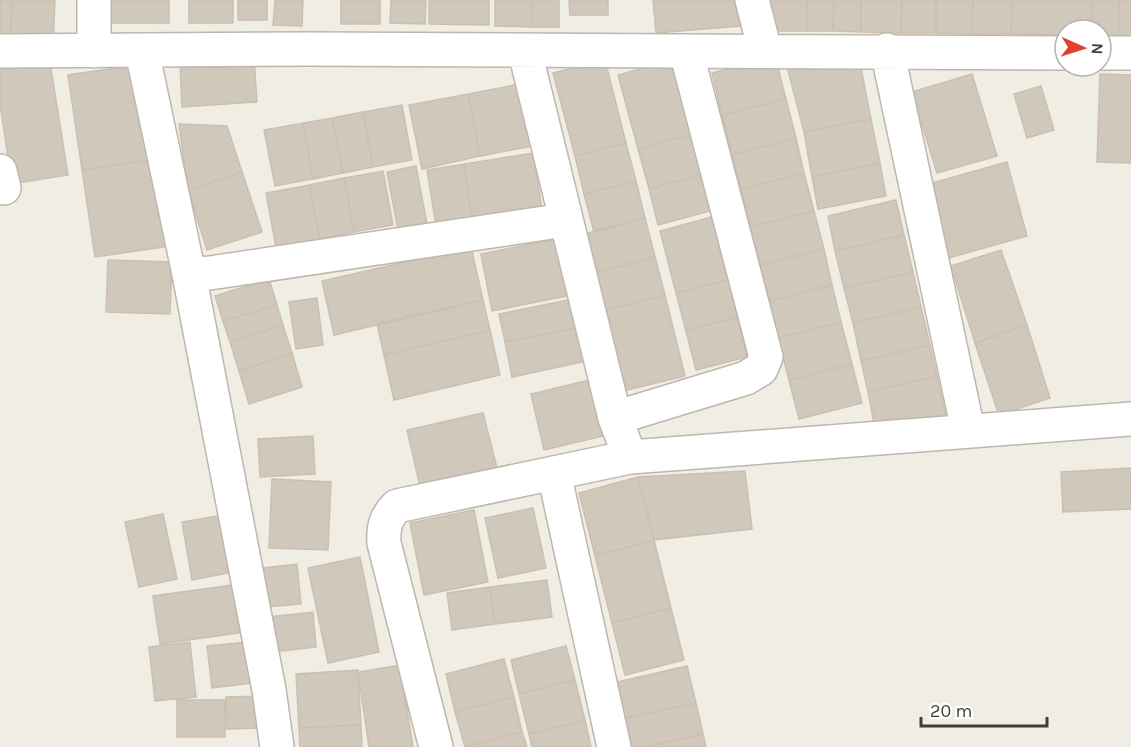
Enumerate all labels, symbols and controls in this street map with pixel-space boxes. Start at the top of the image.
north arrow [1053,18,1113,78]
text: N [1088,43,1107,55]
scale bar [921,690,1047,728]
text: 20 m [930,700,972,722]

